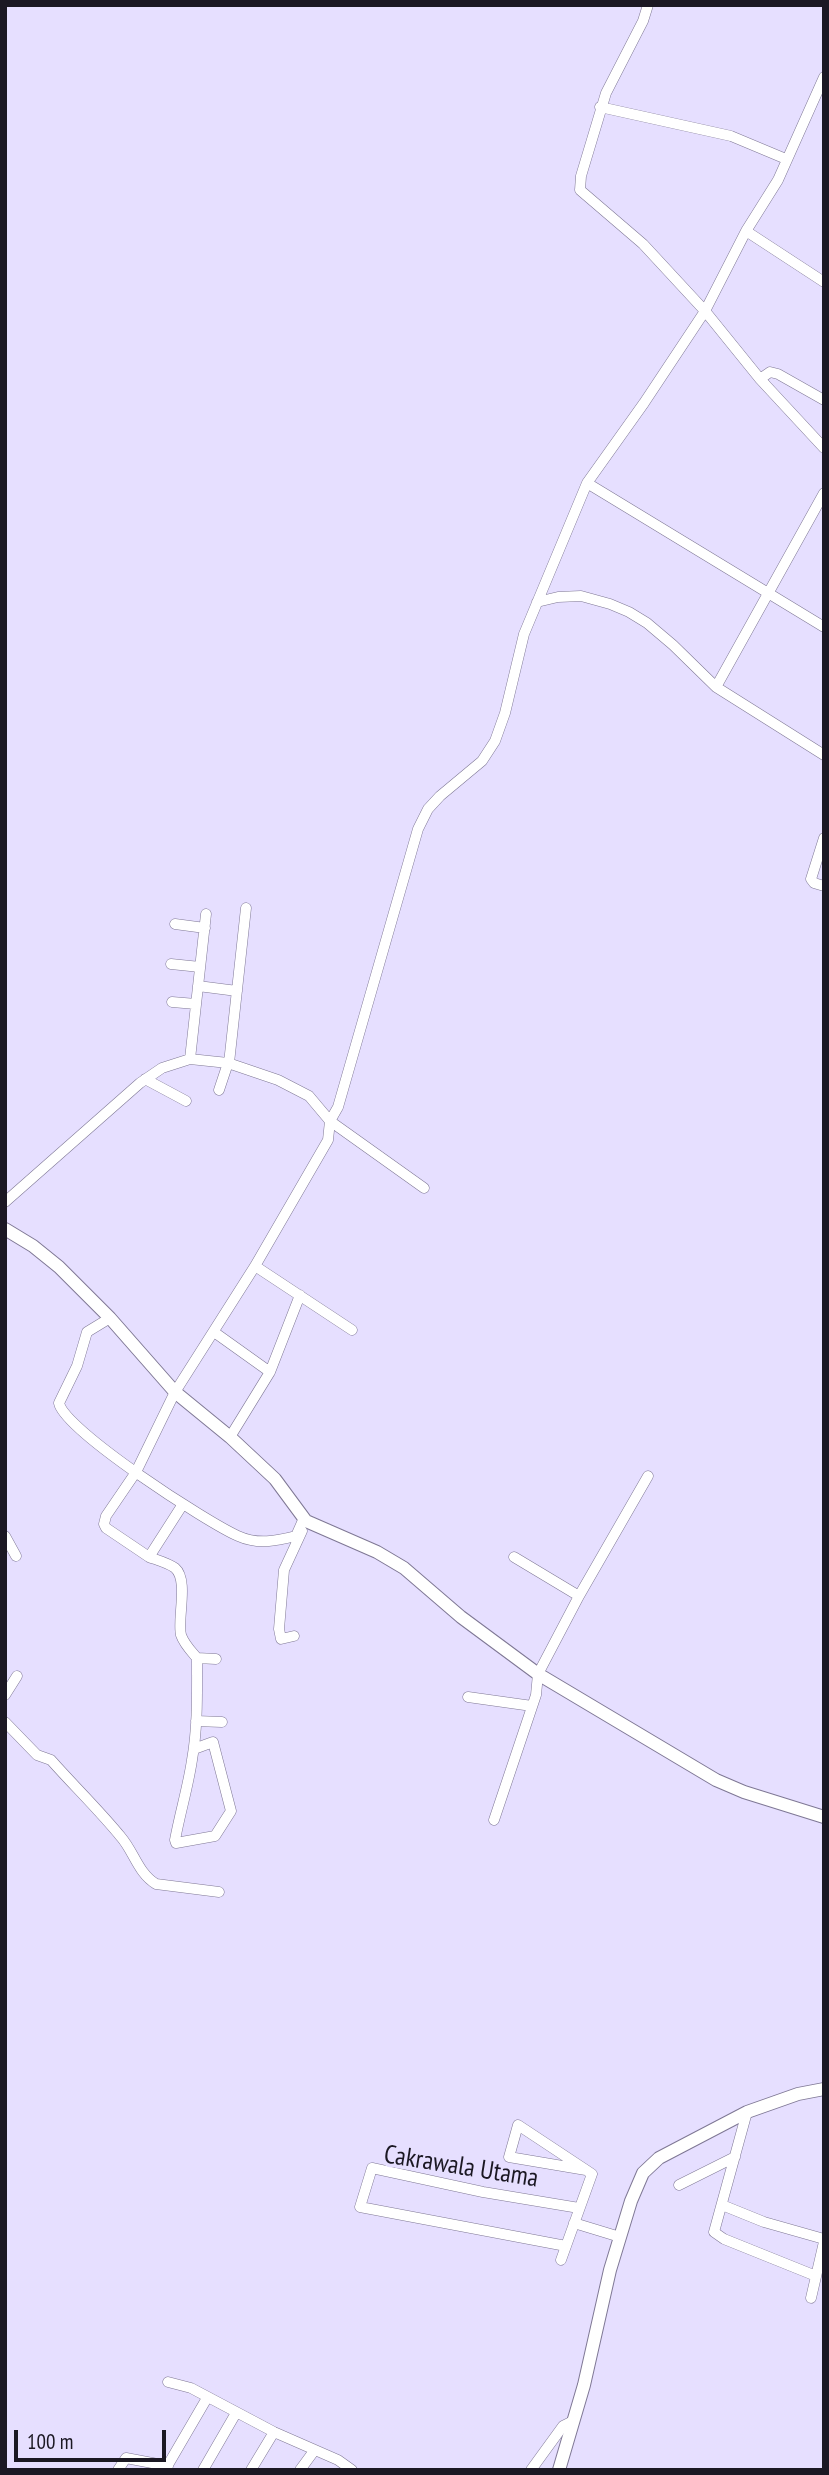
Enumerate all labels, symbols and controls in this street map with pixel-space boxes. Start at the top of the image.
street label: Cakrawala Utama [382,2139,540,2195]
scale bar [18,2416,170,2460]
text: 100 m [27,2428,73,2455]

